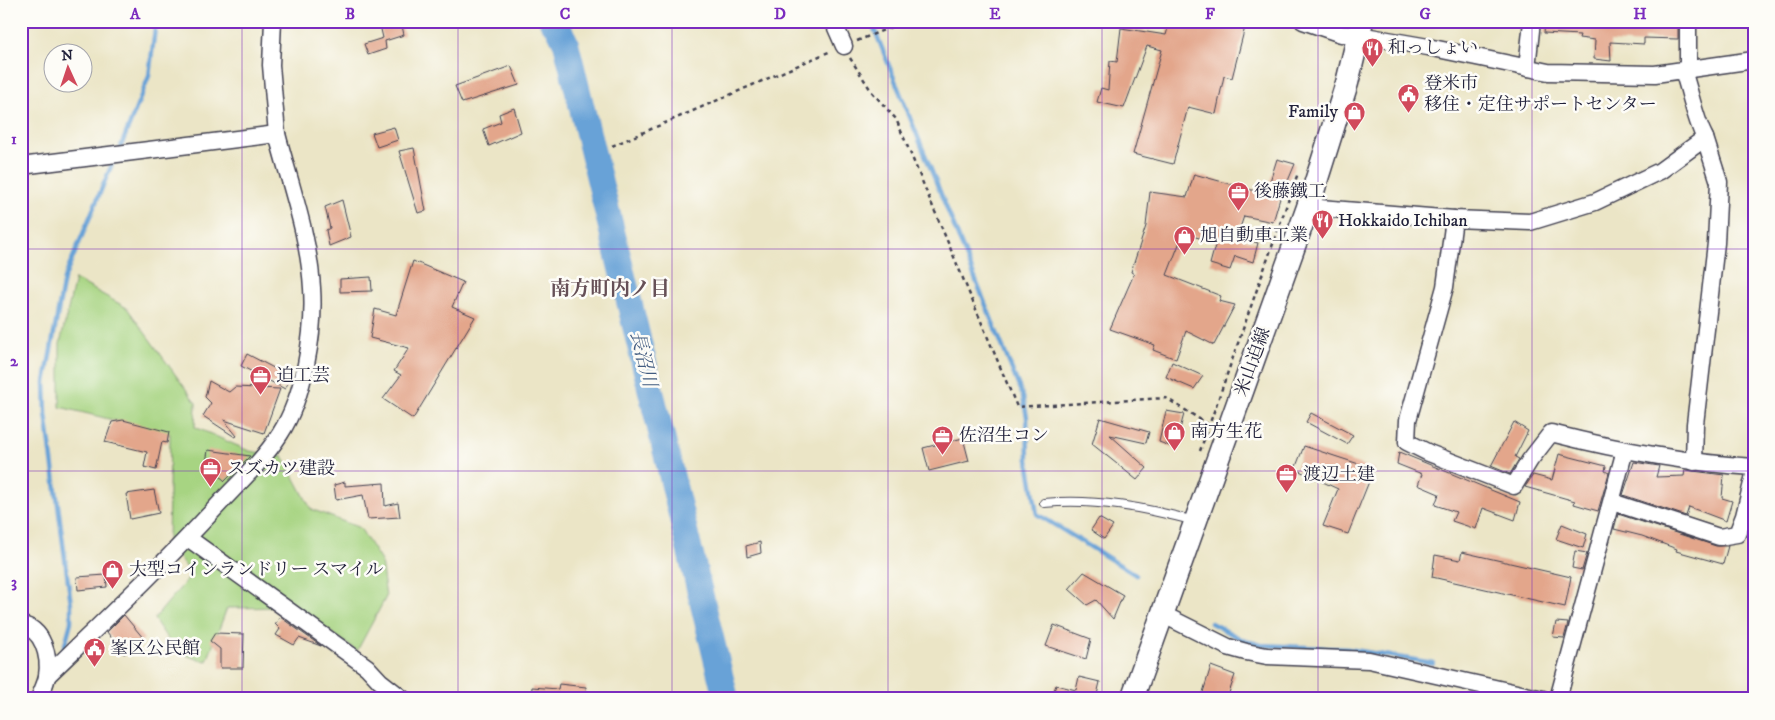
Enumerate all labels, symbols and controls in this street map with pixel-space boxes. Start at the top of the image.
text: A [129,4,141,24]
text: B [345,4,355,24]
text: C [560,4,570,24]
text: D [774,4,786,24]
text: E [989,4,1001,24]
text: F [1205,4,1215,24]
text: G [1419,4,1431,24]
text: H [1633,4,1647,24]
restaurant icon: 和っしょい [1360,36,1384,67]
place label: 和っしょい [1388,37,1478,59]
north arrow [42,42,92,92]
text: N [61,47,74,65]
place label: 登米市 移住・定住サポートセンター [1424,73,1657,116]
public building icon: 登米市 移住・定住サポートセンター [1396,82,1420,113]
shop icon: Family [1342,100,1366,131]
place label: Family [1288,101,1338,123]
text: 1 [11,129,17,149]
office icon: 後藤鐵工 [1226,180,1250,211]
place label: 後藤鐵工 [1254,181,1326,203]
restaurant icon: Hokkaido Ichiban [1310,209,1334,240]
place label: Hokkaido Ichiban [1338,210,1468,232]
shop icon: 旭自動車工業 [1172,224,1196,255]
place label: 旭自動車工業 [1200,225,1308,247]
district label: 南方町内ノ目 [550,277,670,302]
street label: 米山迫線 [1230,324,1276,400]
water label: 長沼川 [625,329,662,391]
text: 2 [10,351,19,371]
office icon: 迫工芸 [248,364,272,395]
place label: 迫工芸 [276,365,330,387]
shop icon: 南方生花 [1162,420,1186,451]
place label: 南方生花 [1190,421,1262,443]
office icon: 佐沼生コン [931,424,955,455]
place label: 佐沼生コン [959,425,1049,447]
office icon: スズカツ建設 [199,457,223,488]
place label: スズカツ建設 [227,458,335,480]
office icon: 渡辺土建 [1275,463,1299,494]
place label: 渡辺土建 [1303,464,1375,486]
shop icon: 大型コインランドリー スマイル [101,558,125,589]
place label: 大型コインランドリー スマイル [129,559,384,581]
text: 3 [11,572,17,592]
public building icon: 峯区公民館 [82,637,106,668]
place label: 峯区公民館 [110,638,200,660]

